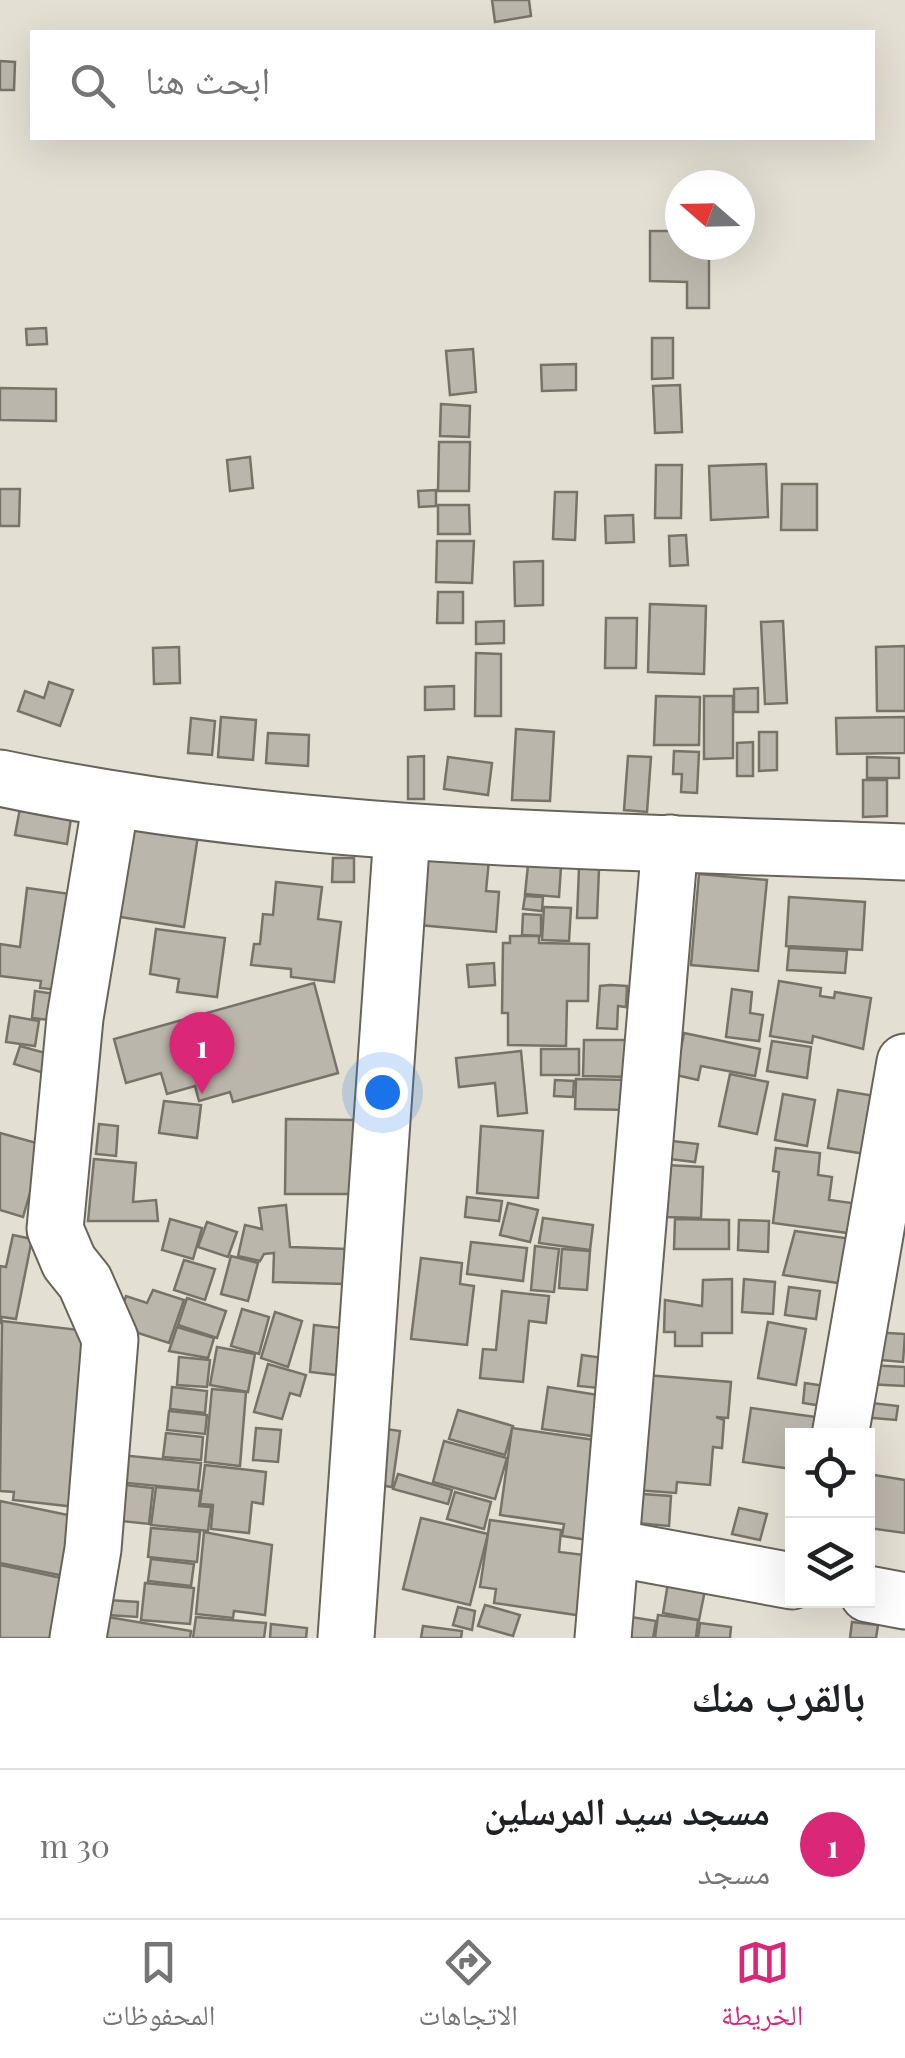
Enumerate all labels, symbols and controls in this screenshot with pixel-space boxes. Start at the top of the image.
search box [30,30,875,140]
text: ابحث هنا [145,53,270,104]
icon: search [65,58,120,113]
north arrow [665,170,755,260]
pin: 1 [170,1012,234,1094]
your location [357,1067,408,1118]
map controls [785,1428,875,1608]
button: locate [785,1428,875,1518]
button: layers [785,1518,875,1608]
text: بالقرب منك [691,1667,865,1723]
text: مسجد سيد المرسلين [484,1784,770,1835]
text: 30 m [40,1823,110,1866]
text: 1 [826,1823,839,1866]
text: مسجد [698,1849,770,1892]
tab: المحفوظات [102,1935,215,2043]
tab: الاتجاهات [419,1935,518,2043]
tab: الخريطة [721,1935,803,2043]

